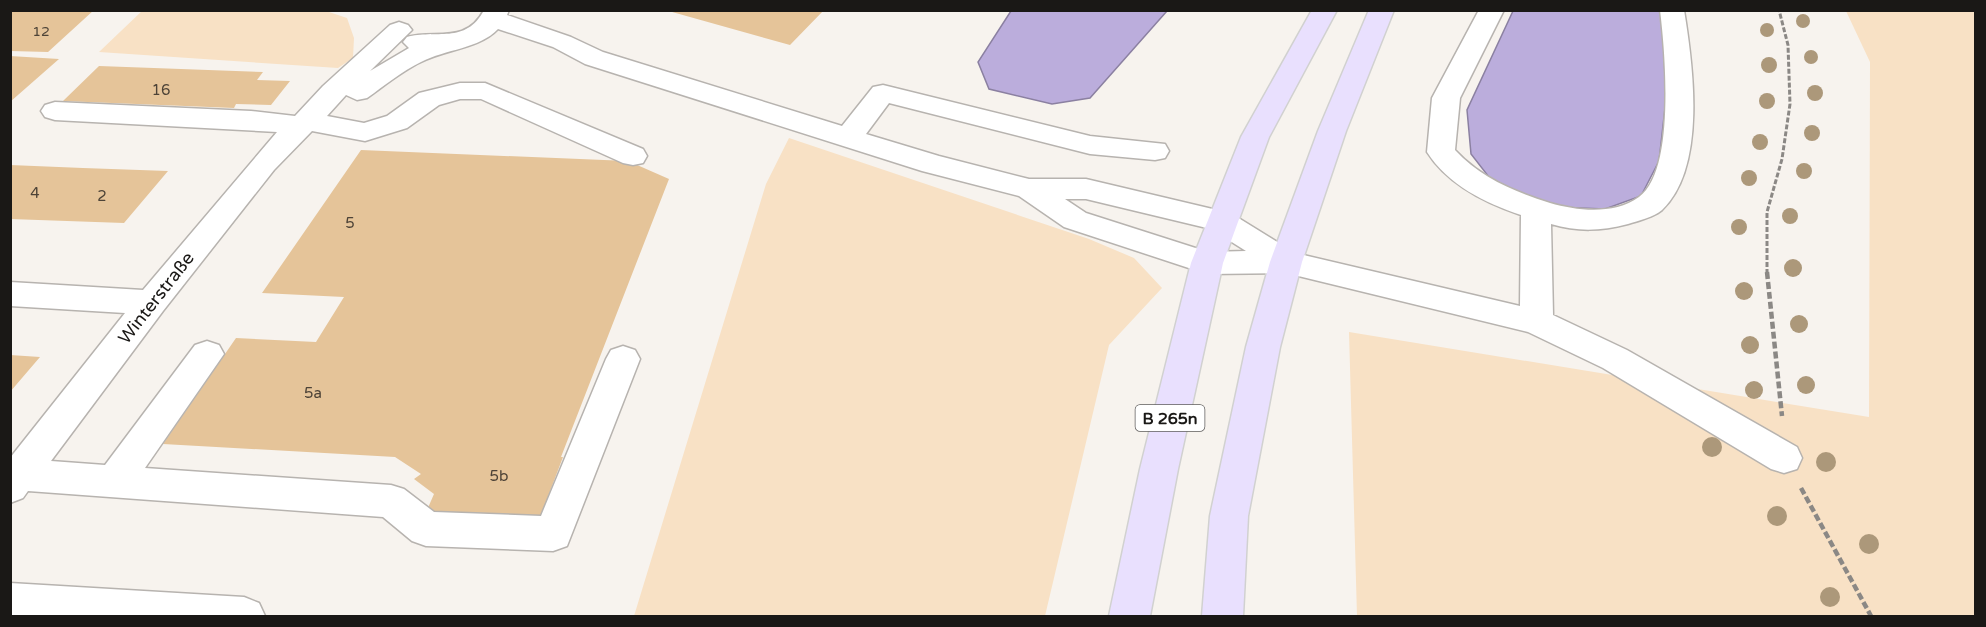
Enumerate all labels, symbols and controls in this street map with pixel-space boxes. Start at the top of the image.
house number: 12 [32,23,50,40]
house number: 16 [152,81,170,99]
house number: 4 [30,184,40,202]
house number: 2 [97,187,107,205]
house number: 5 [345,214,355,232]
street label: Winterstraße [113,248,199,348]
house number: 5a [304,384,322,402]
road number: B 265n [1136,405,1204,431]
house number: 5b [490,467,508,485]

